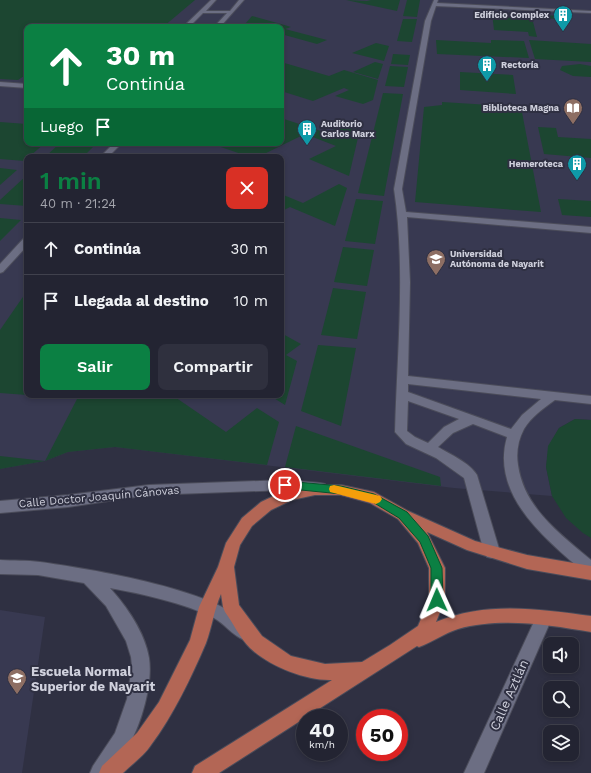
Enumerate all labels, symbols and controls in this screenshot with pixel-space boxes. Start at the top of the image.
building icon: Edificio Complex [552,4,574,32]
place label: Edificio Complex [474,10,550,20]
text: 30 m [106,39,175,72]
icon: ahead [40,40,92,92]
building icon: Rectoría [476,54,498,82]
place label: Rectoría [501,60,539,70]
text: Continúa [106,73,185,94]
library icon: Biblioteca Magna [562,97,584,125]
place label: Biblioteca Magna [482,103,560,113]
icon: arrive [92,116,114,138]
text: Luego [40,118,84,136]
building icon: Auditorio Carlos Marx [296,118,318,146]
place label: Auditorio Carlos Marx [321,119,375,139]
building icon: Hemeroteca [566,153,588,181]
place label: Hemeroteca [509,159,564,169]
text: 1 min [40,167,102,195]
button: close [226,167,268,209]
text: 40 m · 21:24 [40,196,116,211]
icon: ahead [40,238,62,260]
text: Continúa [74,240,141,258]
text: 30 m [231,240,268,258]
school or university icon: Universidad Autónoma de Nayarit [425,248,447,276]
place label: Universidad Autónoma de Nayarit [450,249,544,269]
icon: arrive [40,290,62,312]
text: Llegada al destino [74,292,209,310]
text: 10 m [233,292,268,310]
button: Salir [40,344,150,390]
button: Compartir [158,344,268,390]
pin [268,468,302,502]
icon: arrive [274,474,296,496]
street label: Calle Doctor Joaquín Cánovas [18,483,180,510]
position arrow [416,579,458,621]
map controls [543,637,579,761]
button: sound [543,637,579,673]
street label: Calle Aztlán [487,657,531,733]
place label: Escuela Normal Superior de Nayarit [31,664,156,694]
school or university icon: Escuela Normal Superior de Nayarit [6,667,28,695]
button: search [543,681,579,717]
speed limit sign: 50 [356,709,408,761]
text: 40 [309,718,335,742]
button: layers [543,725,579,761]
text: km/h [309,739,335,750]

